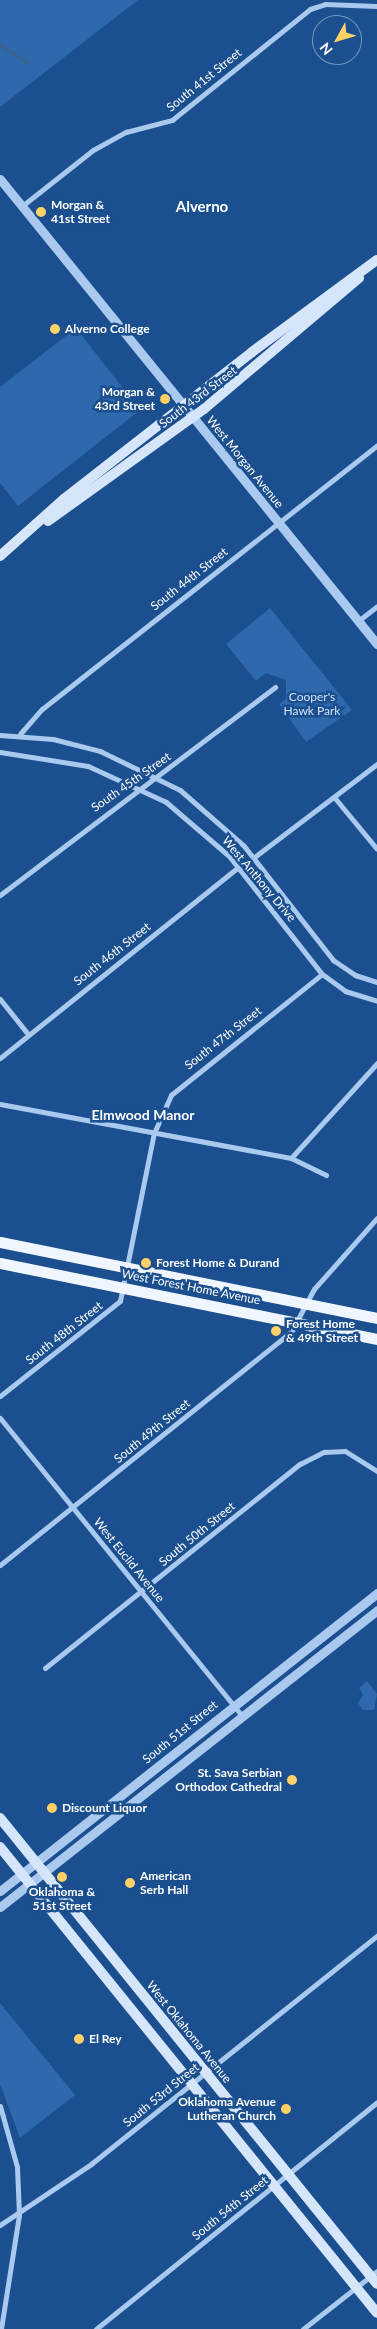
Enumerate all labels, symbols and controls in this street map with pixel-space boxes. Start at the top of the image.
north arrow [312,15,362,65]
text: N [316,40,336,59]
street label: South 41st Street [164,45,244,115]
place label: Morgan & 41st Street [51,198,110,226]
district label: Alverno [176,198,228,216]
marker: Morgan & 41st Street [35,206,47,218]
place label: Alverno College [65,322,150,336]
marker: Alverno College [49,323,61,335]
street label: South 43rd Street [156,363,240,431]
place label: Morgan & 43rd Street [95,385,155,413]
marker: Morgan & 43rd Street [159,393,171,405]
street label: West Morgan Avenue [203,413,287,511]
street label: South 44th Street [148,545,230,613]
park label: Cooper's Hawk Park [284,690,340,718]
street label: South 45th Street [89,749,173,815]
street label: West Anthony Drive [219,833,299,925]
street label: South 46th Street [71,920,153,988]
street label: South 47th Street [182,1004,264,1072]
district label: Elmwood Manor [91,1107,195,1123]
place label: Forest Home & Durand [156,1256,279,1270]
marker: Forest Home & Durand [140,1257,152,1269]
street label: West Forest Home Avenue [120,1266,262,1308]
street label: South 48th Street [23,1299,105,1367]
place label: Forest Home & 49th Street [286,1317,358,1345]
marker: Forest Home & 49th Street [270,1325,282,1337]
street label: South 49th Street [111,1396,193,1466]
street label: South 50th Street [156,1499,238,1569]
street label: West Euclid Avenue [90,1515,168,1605]
street label: South 51st Street [140,1697,220,1767]
place label: St. Sava Serbian Orthodox Cathedral [175,1766,282,1794]
marker: St. Sava Serbian Orthodox Cathedral [286,1774,298,1786]
place label: Discount Liquor [62,1801,147,1815]
marker: Discount Liquor [46,1802,58,1814]
place label: American Serb Hall [140,1869,191,1897]
marker: Oklahoma & 51st Street [56,1871,68,1883]
marker: American Serb Hall [124,1877,136,1889]
place label: Oklahoma & 51st Street [29,1885,95,1913]
street label: West Oklahoma Avenue [143,1978,235,2086]
place label: El Rey [89,2032,122,2046]
marker: El Rey [73,2033,85,2045]
street label: South 53rd Street [120,2060,202,2130]
place label: Oklahoma Avenue Lutheran Church [178,2095,276,2123]
marker: Oklahoma Avenue Lutheran Church [280,2103,292,2115]
street label: South 54th Street [189,2173,271,2243]

